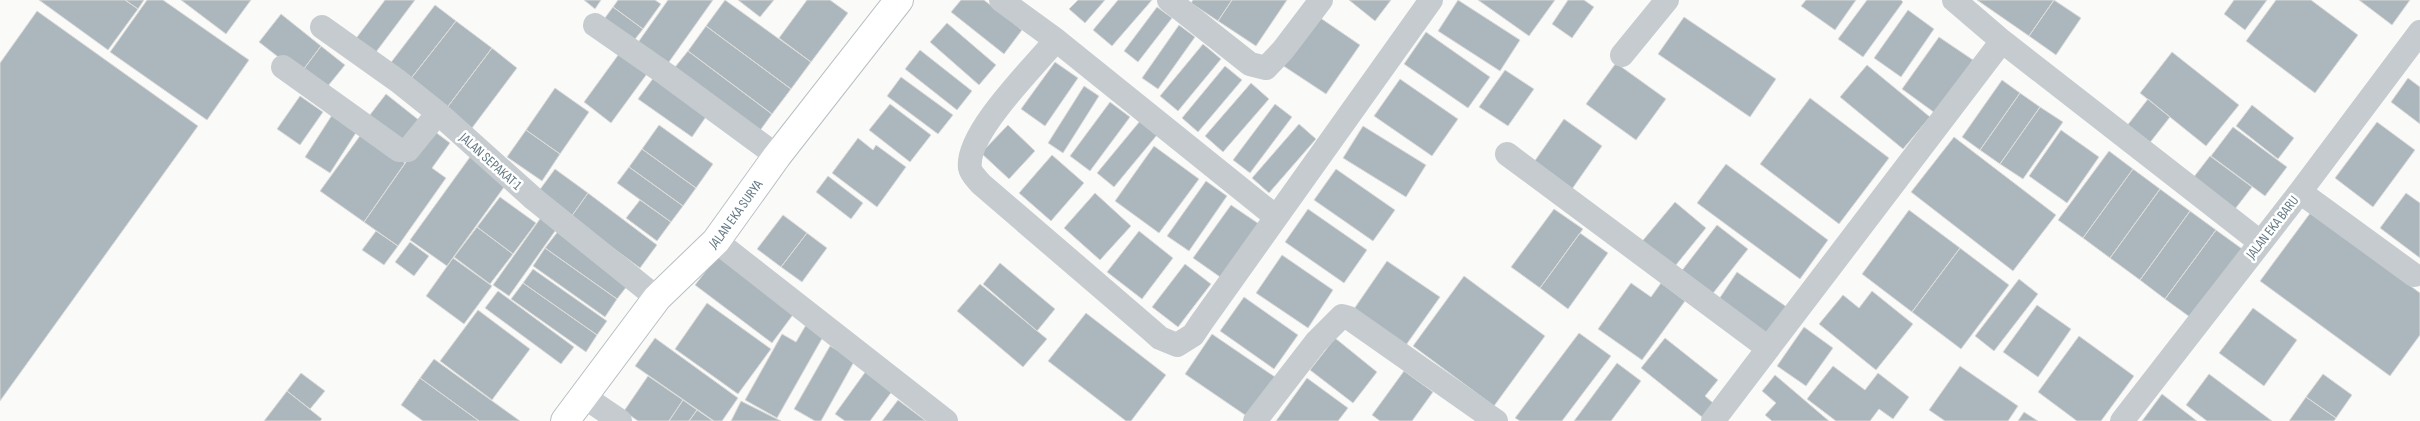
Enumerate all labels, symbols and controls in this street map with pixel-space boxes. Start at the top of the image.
street label: JALAN SEPAKAT 1 [455,128,525,194]
street label: JALAN EKA SURYA [705,176,767,253]
street label: JALAN EKA BARU [2242,192,2302,263]

